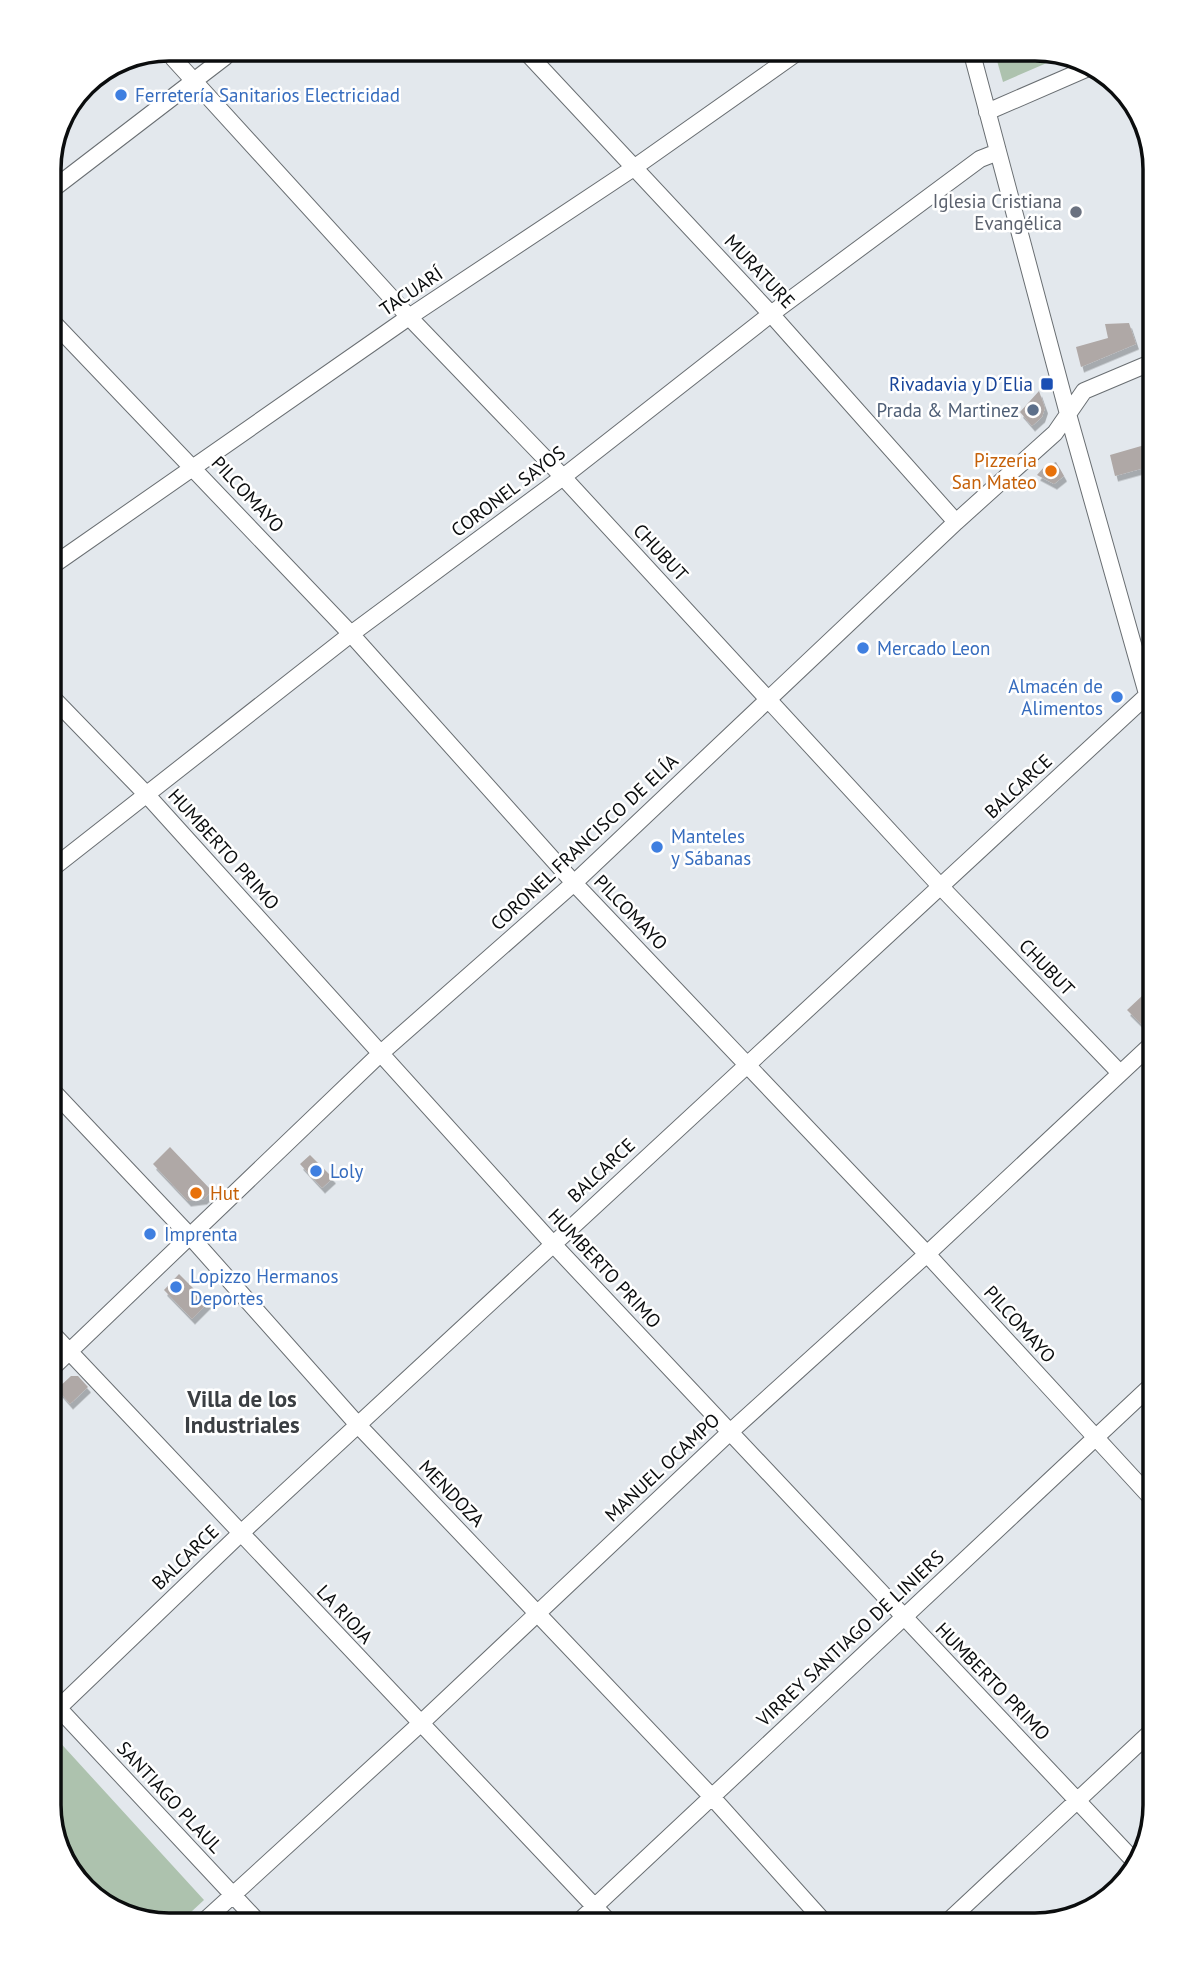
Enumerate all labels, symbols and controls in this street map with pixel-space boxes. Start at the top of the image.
place label: Ferretería Sanitarios Electricidad [135,83,400,107]
marker: Ferretería Sanitarios Electricidad [113,87,129,103]
place label: Iglesia Cristiana Evangélica [933,189,1062,235]
marker: Iglesia Cristiana Evangélica [1068,204,1084,220]
street label: MURATURE [720,229,800,313]
street label: TACUARÍ [375,261,448,321]
place label: Rivadavia y D´Elia [889,372,1033,396]
marker: Rivadavia y D´Elia [1039,376,1055,392]
place label: Prada & Martinez [877,398,1019,422]
marker: Prada & Martinez [1025,402,1041,418]
street label: CORONEL SAYOS [446,440,570,542]
place label: Pizzeria San Mateo [952,448,1037,494]
street label: PILCOMAYO [207,451,289,537]
marker: Pizzeria San Mateo [1043,463,1059,479]
street label: CHUBUT [628,518,694,586]
place label: Mercado Leon [877,636,990,660]
marker: Mercado Leon [855,640,871,656]
place label: Almacén de Alimentos [1008,674,1103,720]
marker: Almacén de Alimentos [1109,689,1125,705]
street label: CORONEL FRANCISCO DE ELÍA [485,749,683,935]
street label: BALCARCE [979,749,1057,823]
street label: HUMBERTO PRIMO [163,783,285,915]
place label: Manteles y Sábanas [671,824,751,870]
marker: Manteles y Sábanas [649,839,665,855]
street label: PILCOMAYO [589,869,673,955]
street label: CHUBUT [1014,933,1080,1001]
street label: BALCARCE [562,1133,640,1207]
place label: Loly [330,1159,363,1183]
marker: Loly [308,1163,324,1179]
place label: Hut [210,1181,240,1205]
marker: Hut [188,1185,204,1201]
street label: HUMBERTO PRIMO [543,1203,667,1333]
place label: Imprenta [164,1222,238,1246]
marker: Imprenta [142,1226,158,1242]
place label: Lopizzo Hermanos Deportes [190,1264,339,1310]
marker: Lopizzo Hermanos Deportes [168,1279,184,1295]
street label: PILCOMAYO [979,1280,1061,1368]
district label: Villa de los Industriales [184,1384,300,1439]
street label: MANUEL OCAMPO [600,1408,724,1526]
street label: MENDOZA [414,1454,490,1532]
street label: BALCARCE [147,1519,223,1595]
street label: VIRREY SANTIAGO DE LINIERS [751,1545,949,1732]
street label: LA RIOJA [312,1580,378,1648]
street label: HUMBERTO PRIMO [931,1617,1055,1745]
street label: SANTIAGO PLAUL [112,1736,228,1858]

